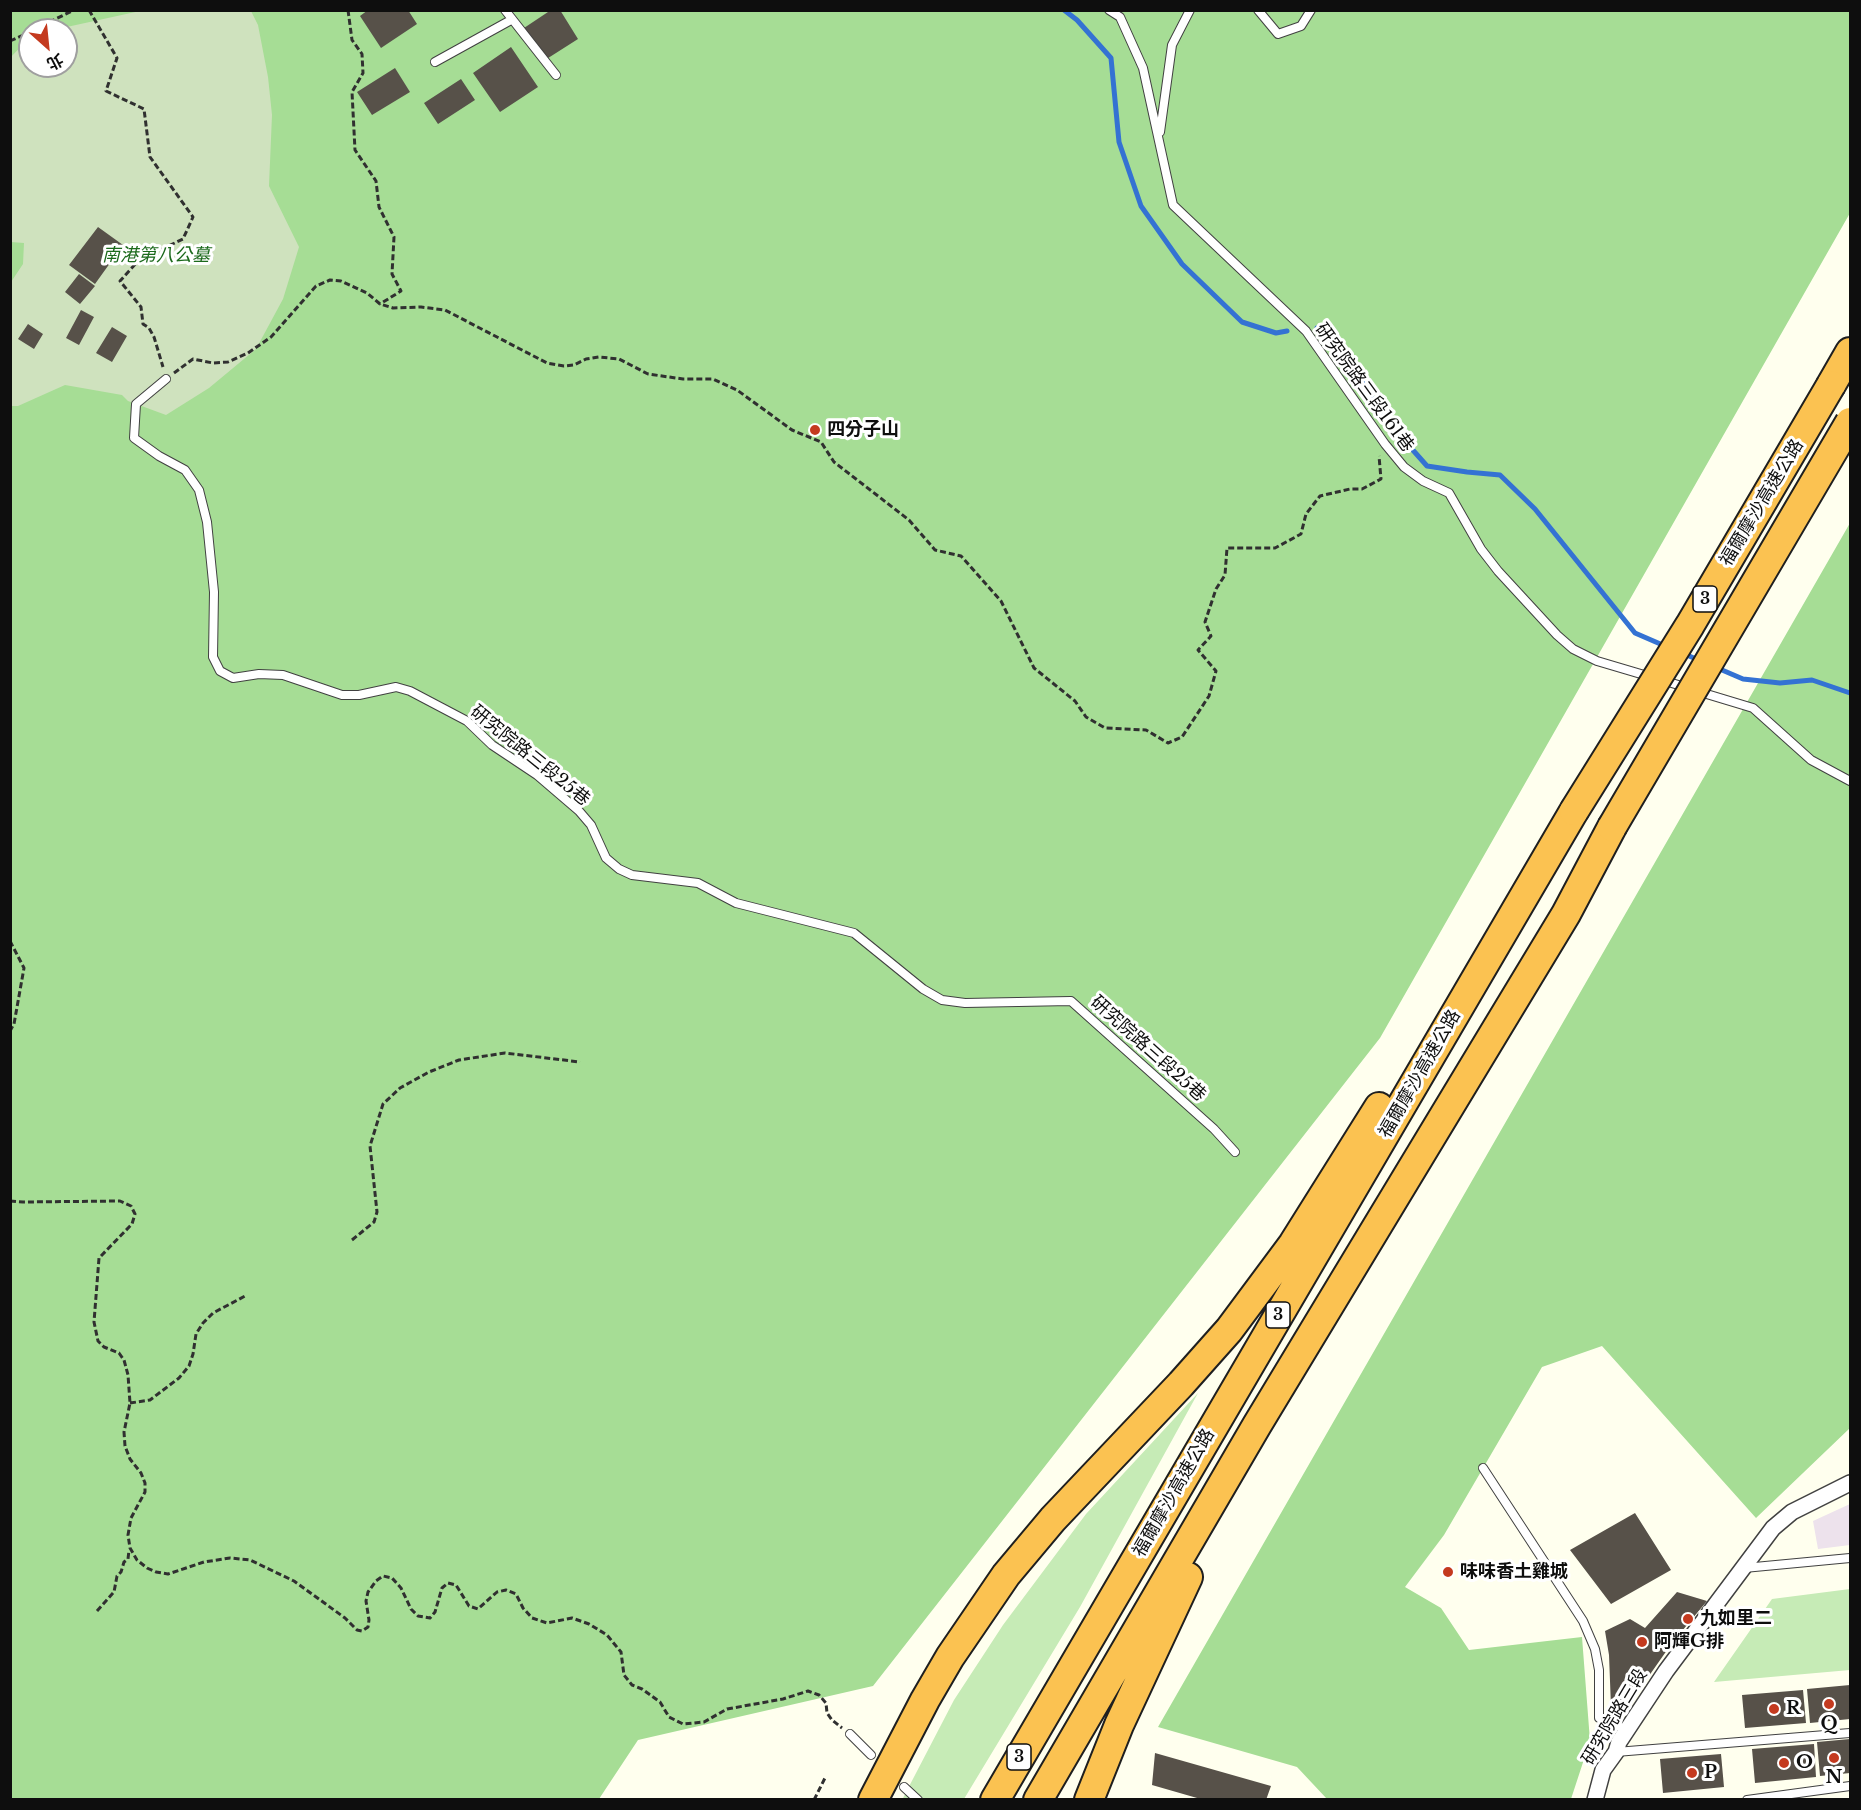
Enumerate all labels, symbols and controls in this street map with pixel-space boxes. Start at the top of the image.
north arrow [18,18,78,78]
text: 北 [44,50,67,75]
park label: 南港第八公墓 [102,245,210,267]
street label: 研究院路三段161巷 [1310,320,1418,456]
place label: 四分子山 [827,419,899,441]
marker: 四分子山 [808,423,822,437]
street label: 福爾摩沙高速公路 [1716,436,1808,570]
road number: 3 [1693,586,1717,612]
street label: 研究院路三段25巷 [466,701,594,811]
street label: 研究院路三段25巷 [1086,992,1210,1106]
street label: 福爾摩沙高速公路 [1375,1006,1465,1142]
road number: 3 [1266,1302,1290,1328]
street label: 福爾摩沙高速公路 [1129,1425,1219,1561]
place label: 味味香土雞城 [1460,1561,1568,1583]
marker: 味味香土雞城 [1441,1565,1455,1579]
place label: 九如里二 [1700,1608,1772,1630]
marker: 九如里二 [1681,1612,1695,1626]
place label: 阿輝G排 [1654,1631,1724,1653]
marker: 阿輝G排 [1635,1635,1649,1649]
street label: 研究院路三段 [1578,1665,1652,1769]
marker: Q [1822,1697,1836,1711]
place label: R [1786,1698,1801,1720]
marker: R [1767,1702,1781,1716]
place label: Q [1820,1713,1838,1735]
road number: 3 [1007,1744,1031,1770]
marker: N [1827,1751,1841,1765]
place label: O [1796,1752,1813,1774]
marker: O [1777,1756,1791,1770]
place label: P [1704,1762,1717,1784]
marker: P [1685,1766,1699,1780]
place label: N [1826,1767,1842,1789]

